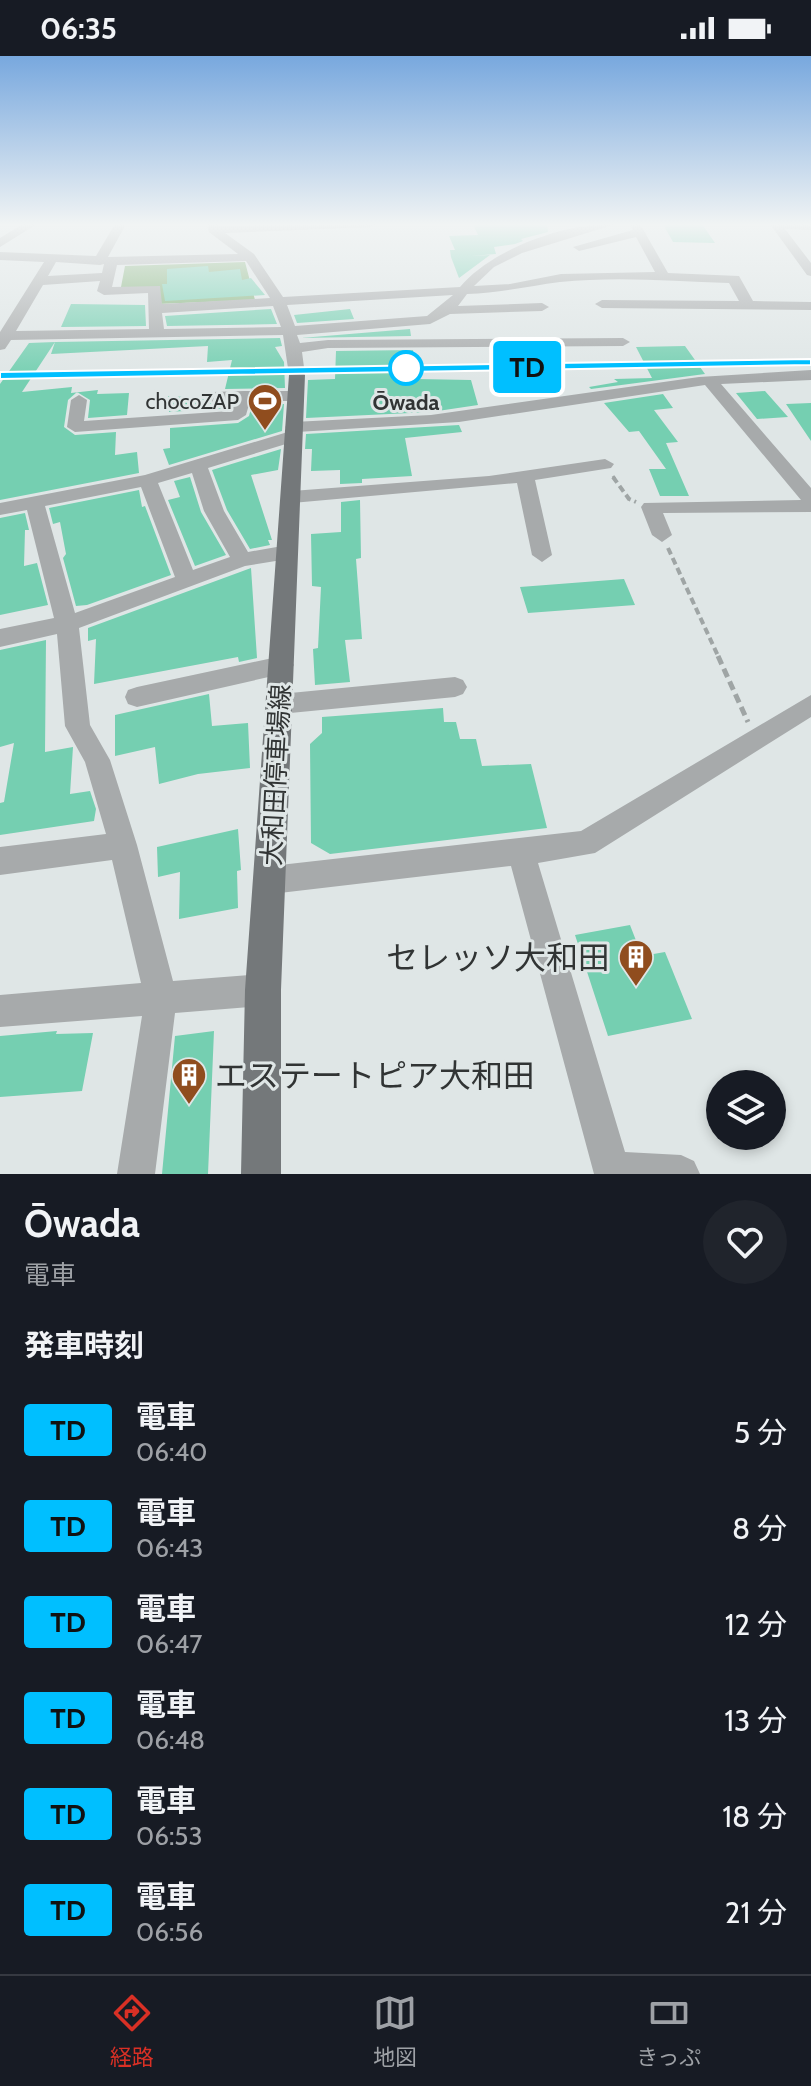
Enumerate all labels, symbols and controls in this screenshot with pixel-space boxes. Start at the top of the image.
text: 06:35 [40,10,117,47]
line badge: TD [491,341,563,393]
text: TD [509,350,545,384]
marker: Ōwada [389,351,423,385]
sports icon: chocoZAP [246,382,284,432]
place label: chocoZAP [145,388,239,415]
place label: Ōwada [372,389,440,416]
street label: 大和田停車場線 [255,683,297,867]
place label: セレッソ大和田 [386,938,610,977]
building icon: セレッソ大和田 [617,938,655,988]
building icon: エステートピア大和田 [170,1056,208,1106]
place label: エステートピア大和田 [215,1056,535,1095]
map controls [706,1070,786,1150]
button: layers [706,1070,786,1150]
text: Ōwada [24,1200,140,1247]
button: heart [703,1200,787,1284]
text: 電車 [24,1259,76,1291]
text: 発車時刻 [24,1327,144,1364]
text: 電車 [136,1398,196,1435]
text: TD [50,1413,86,1447]
text: 5 分 [734,1414,787,1451]
text: 06:40 [136,1436,208,1468]
text: 電車 [136,1494,196,1531]
text: TD [50,1509,86,1543]
text: 8 分 [732,1510,787,1547]
text: 06:43 [136,1532,203,1564]
text: 電車 [136,1590,196,1627]
text: TD [50,1605,86,1639]
text: 12 分 [725,1606,787,1643]
text: 06:47 [136,1628,202,1660]
text: 電車 [136,1686,196,1723]
text: TD [50,1701,86,1735]
text: 13 分 [724,1702,787,1739]
text: 06:48 [136,1724,205,1756]
text: 電車 [136,1782,196,1819]
text: TD [50,1797,86,1831]
text: 18 分 [722,1798,787,1835]
text: 06:53 [136,1820,202,1852]
text: 電車 [136,1878,196,1915]
text: TD [50,1893,86,1927]
text: 21 分 [725,1894,787,1931]
text: 06:56 [136,1916,203,1948]
tab: 経路 [110,1991,154,2071]
tab: 地図 [373,1991,417,2071]
tab: きっぷ [636,1991,701,2071]

